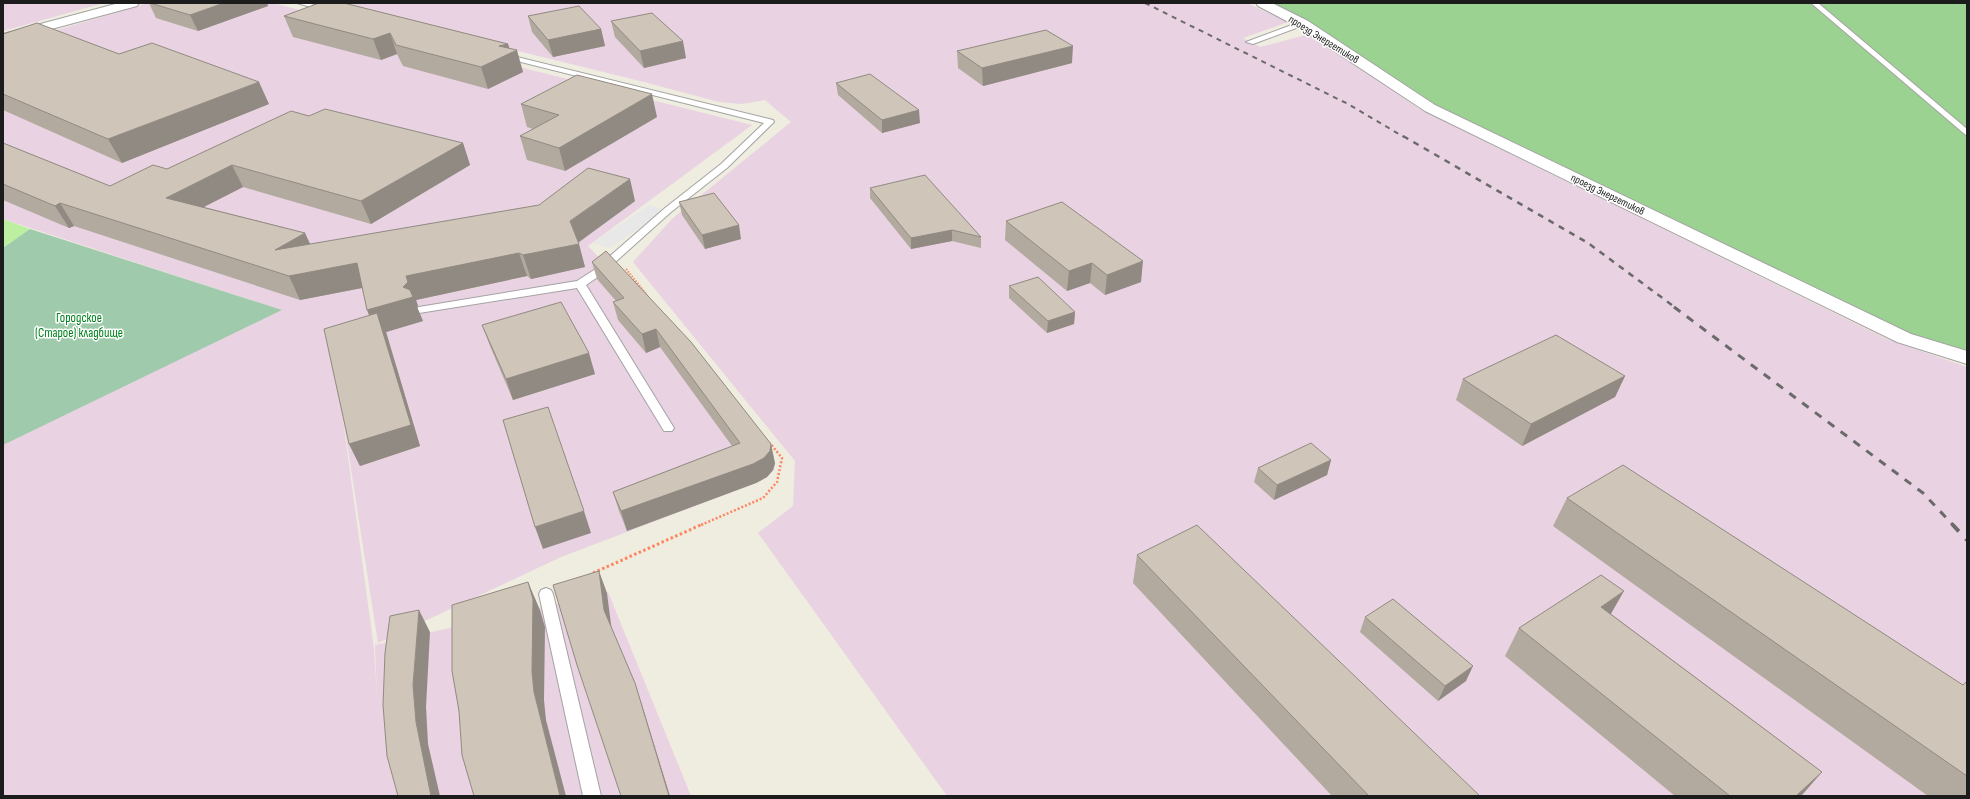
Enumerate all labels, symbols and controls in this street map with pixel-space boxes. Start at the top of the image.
street label: проезд Энергетиков [1286,13,1362,66]
street label: проезд Энергетиков [1569,171,1647,218]
park label: Городское (Старое) кладбище [35,310,123,341]

